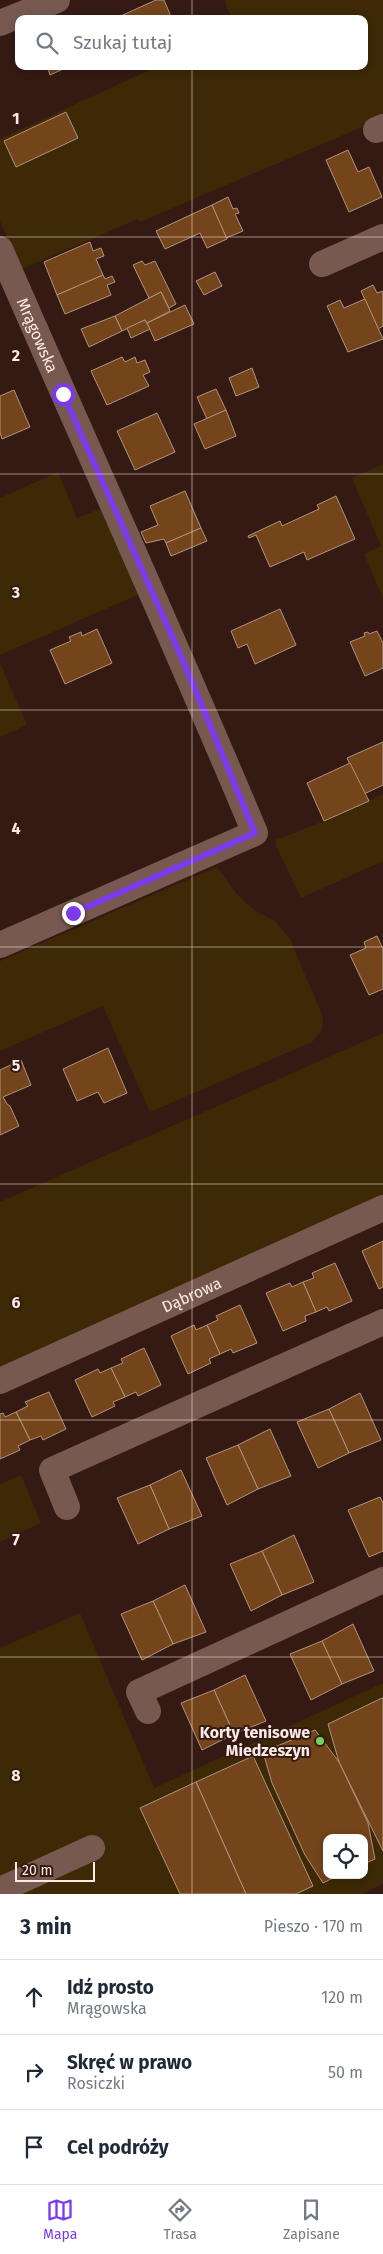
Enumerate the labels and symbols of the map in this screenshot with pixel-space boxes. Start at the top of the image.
text: 1 [12,109,20,128]
street label: Mrągowska [13,295,62,376]
text: 2 [12,346,20,365]
route start [52,383,75,406]
text: 3 [11,583,20,602]
text: 4 [11,819,21,838]
route end [62,902,85,925]
text: 5 [12,1056,21,1075]
street label: Dąbrowa [159,1273,224,1317]
text: 6 [11,1293,21,1312]
text: 7 [12,1530,20,1549]
place label: Korty tenisowe Miedzeszyn [200,1723,310,1760]
marker: Korty tenisowe Miedzeszyn [314,1735,326,1747]
text: 8 [11,1766,21,1785]
scale bar [15,1859,95,1882]

